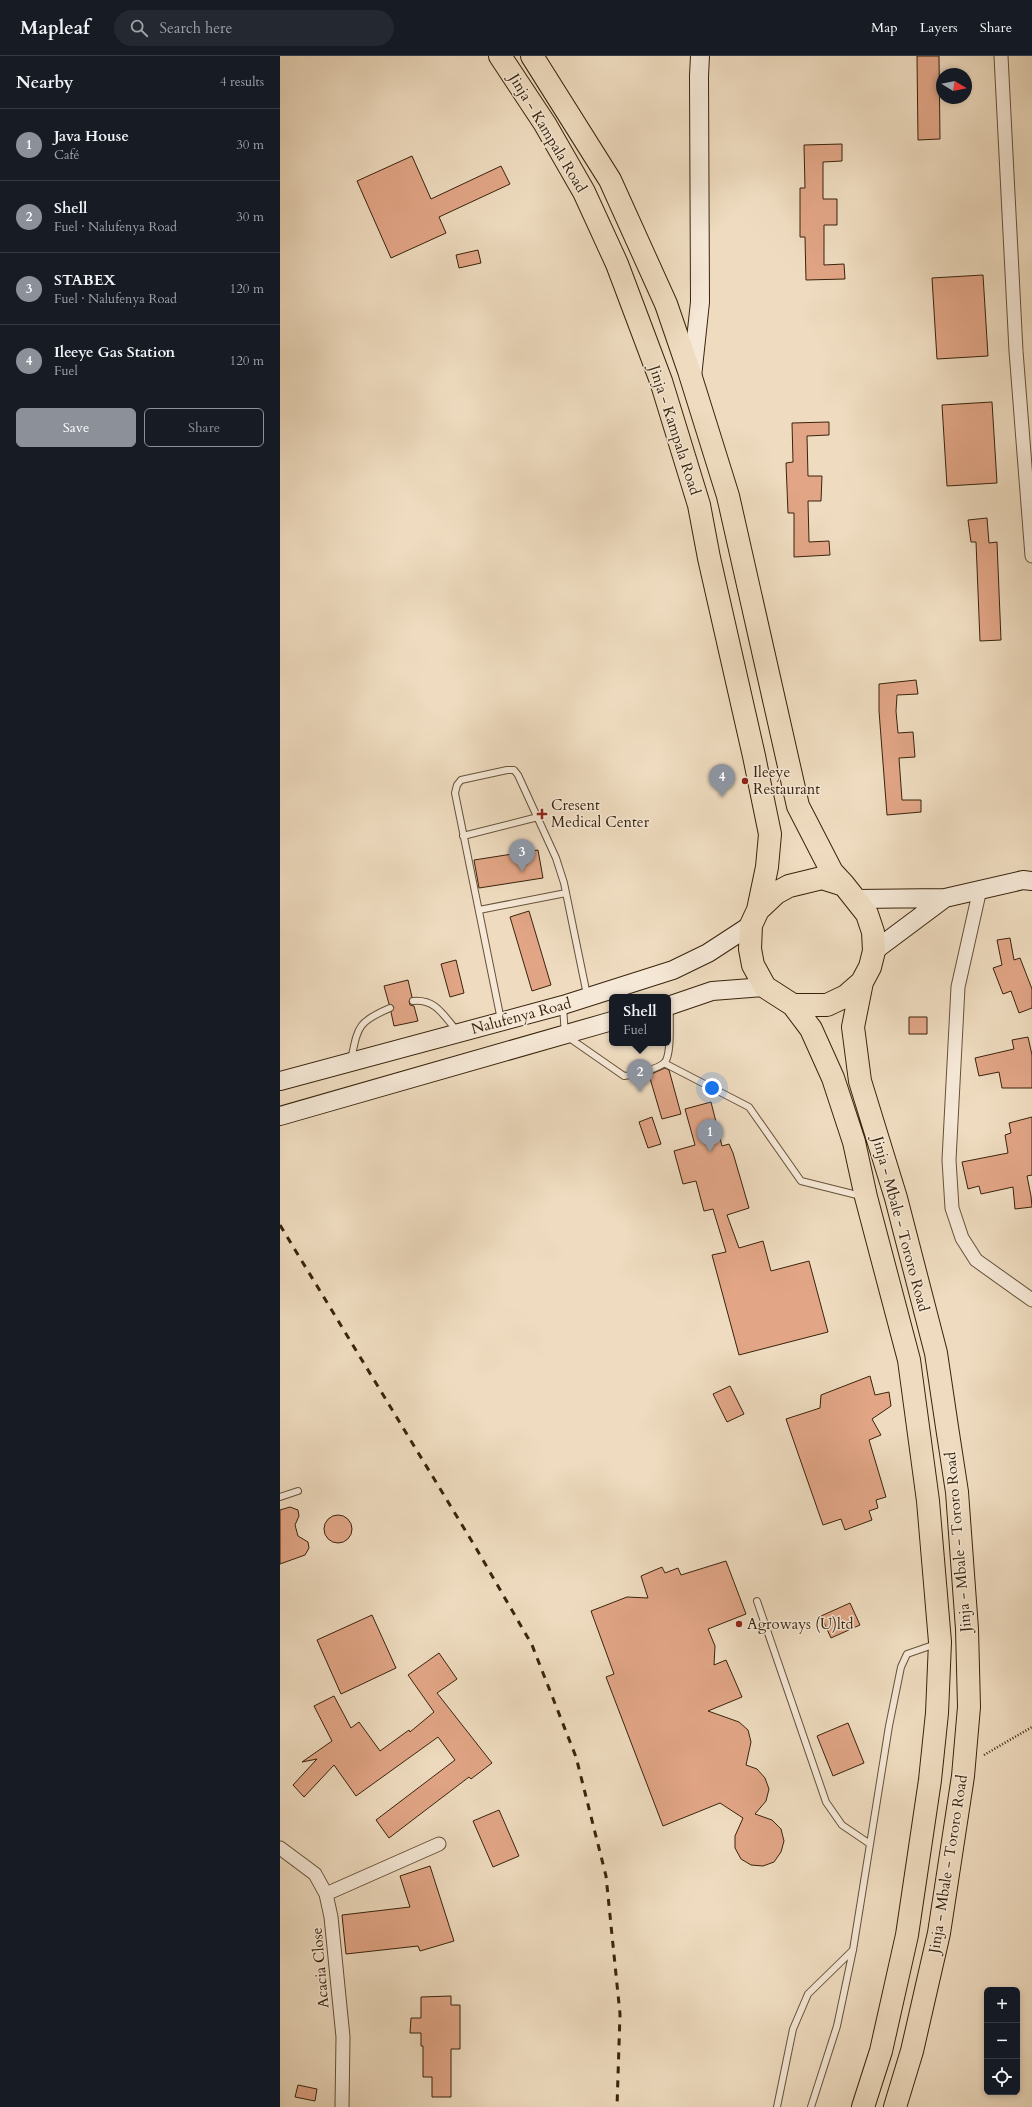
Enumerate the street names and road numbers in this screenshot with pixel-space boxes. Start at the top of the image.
street label: Jinja - Kampala Road [504,68,591,196]
street label: Jinja - Kampala Road [644,361,705,497]
street label: Nalufenya Road [469,993,573,1039]
street label: Jinja - Mbale - Tororo Road [867,1132,934,1314]
street label: Jinja - Mbale - Tororo Road [940,1451,976,1635]
street label: Jinja - Mbale - Tororo Road [924,1773,972,1957]
street label: Acacia Close [307,1927,333,2009]

